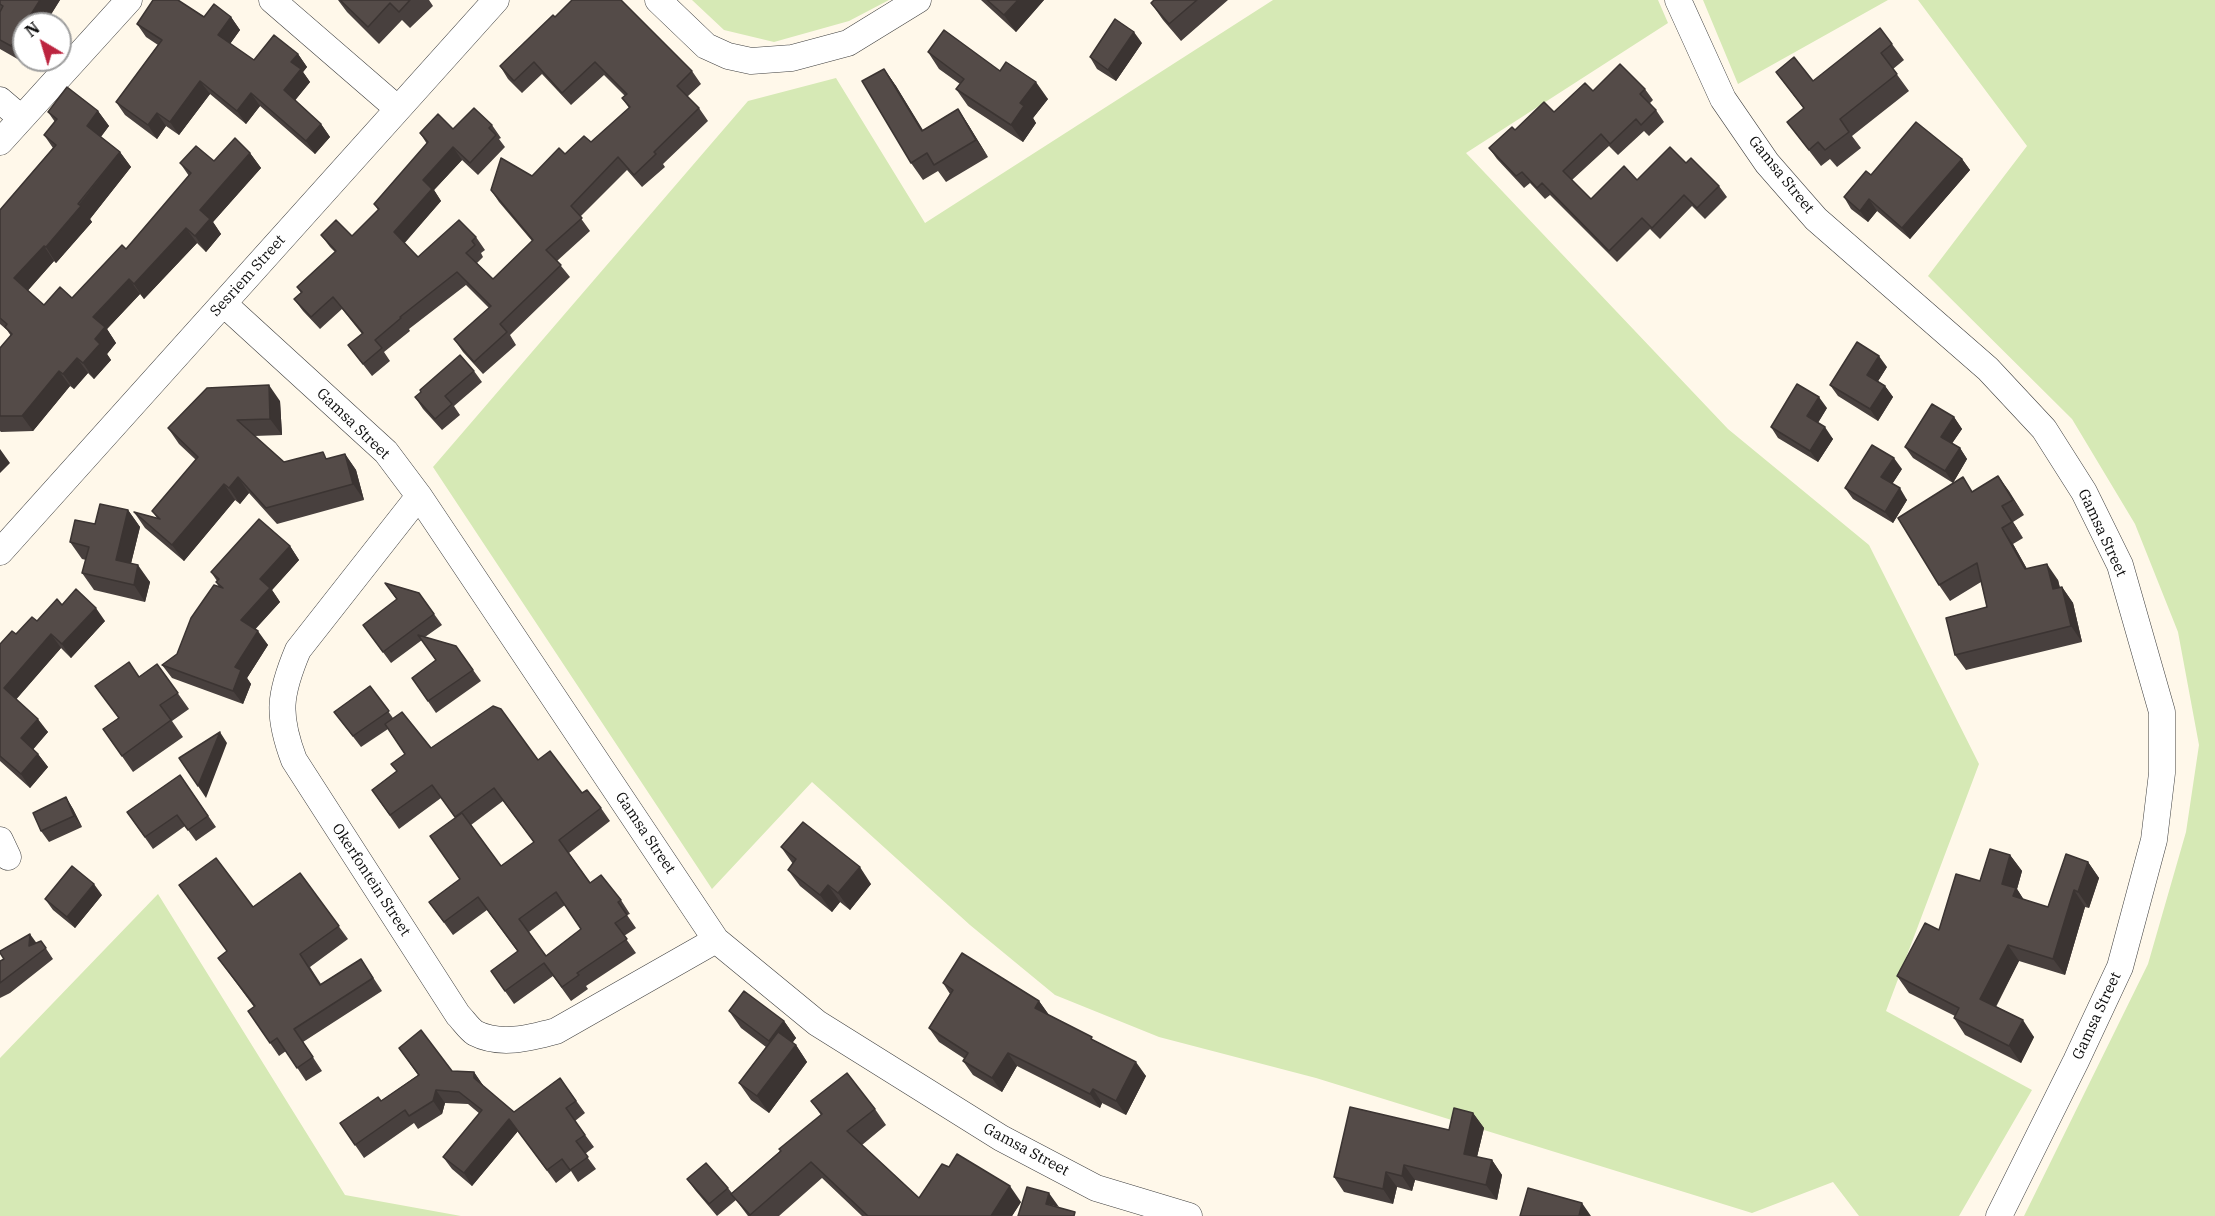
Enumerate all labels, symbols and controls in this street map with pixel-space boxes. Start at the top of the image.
north arrow [12,12,72,72]
text: N [21,18,43,41]
street label: Gamsa Street [1744,133,1818,217]
street label: Sesriem Street [207,232,289,320]
street label: Gamsa Street [313,385,393,463]
street label: Gamsa Street [2074,486,2130,580]
street label: Gamsa Street [611,789,679,877]
street label: Okerfontein Street [328,820,414,940]
street label: Gamsa Street [2069,969,2125,1063]
street label: Gamsa Street [980,1120,1072,1180]

